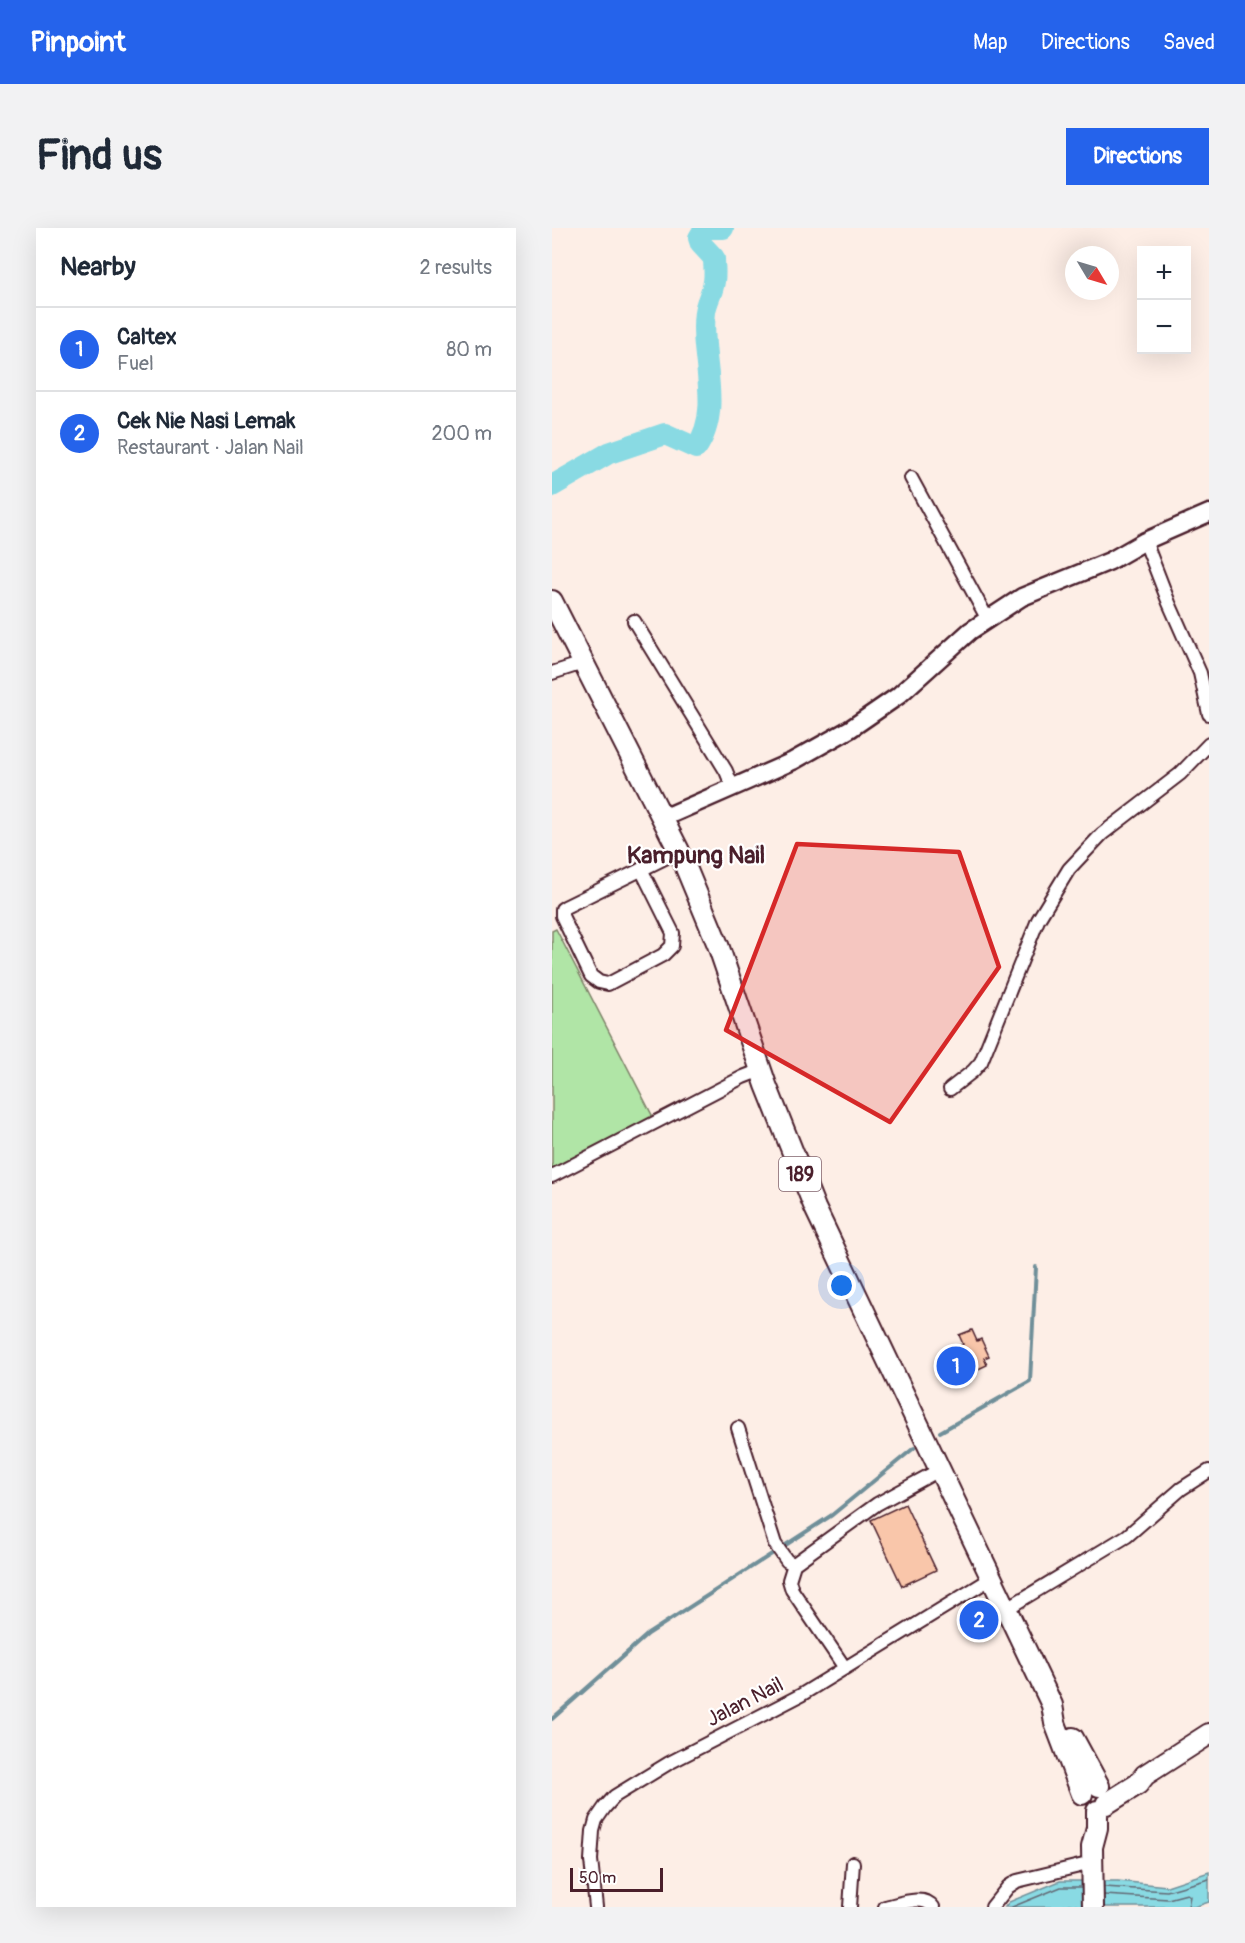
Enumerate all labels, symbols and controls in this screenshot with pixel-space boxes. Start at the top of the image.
text: Pinpoint [30,25,126,60]
text: Map [973,29,1008,56]
text: Directions [1041,29,1130,56]
text: Saved [1163,29,1215,56]
button: Directions [1066,128,1209,185]
text: Find us [36,130,162,182]
north arrow [1065,246,1119,300]
map controls [1137,246,1191,354]
button: + [1137,246,1191,300]
text: Nearby [60,251,136,283]
text: 2 results [420,255,492,280]
button: − [1137,300,1191,354]
text: Caltex [117,323,177,351]
text: 1 [76,337,83,362]
text: 80 m [446,337,492,362]
text: Fuel [117,351,154,376]
text: Cek Nie Nasi Lemak [117,407,295,435]
text: 2 [74,421,85,446]
text: 200 m [431,421,492,446]
text: Restaurant · Jalan Nail [117,435,304,460]
district label: Kampung Nail [627,841,765,870]
road number: 189 [779,1157,821,1191]
your location [827,1271,856,1300]
pin: 1 [936,1344,976,1388]
pin: 2 [960,1598,998,1642]
street label: Jalan Nail [702,1671,788,1733]
scale bar [570,1865,663,1892]
text: 50 m [579,1868,616,1888]

